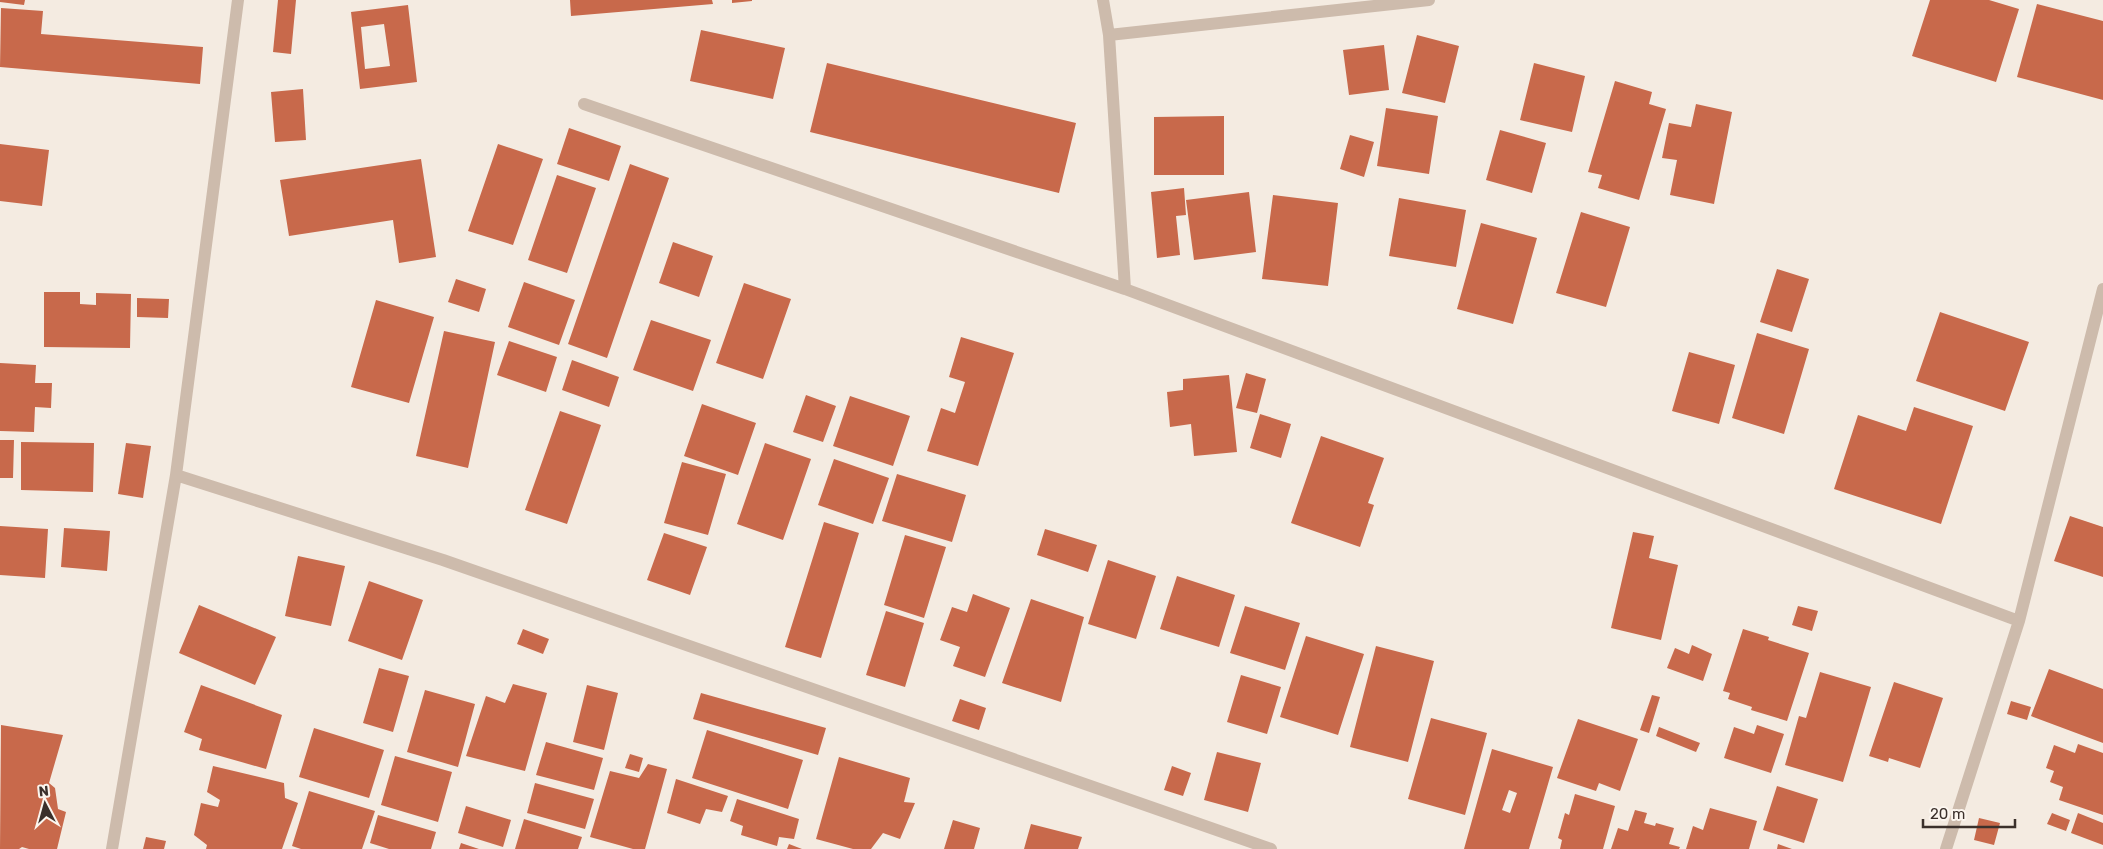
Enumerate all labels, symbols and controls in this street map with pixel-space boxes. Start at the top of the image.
north arrow [20,779,70,829]
text: N [38,783,50,801]
scale bar [1923,796,2016,828]
text: 20 m [1930,805,1965,823]

